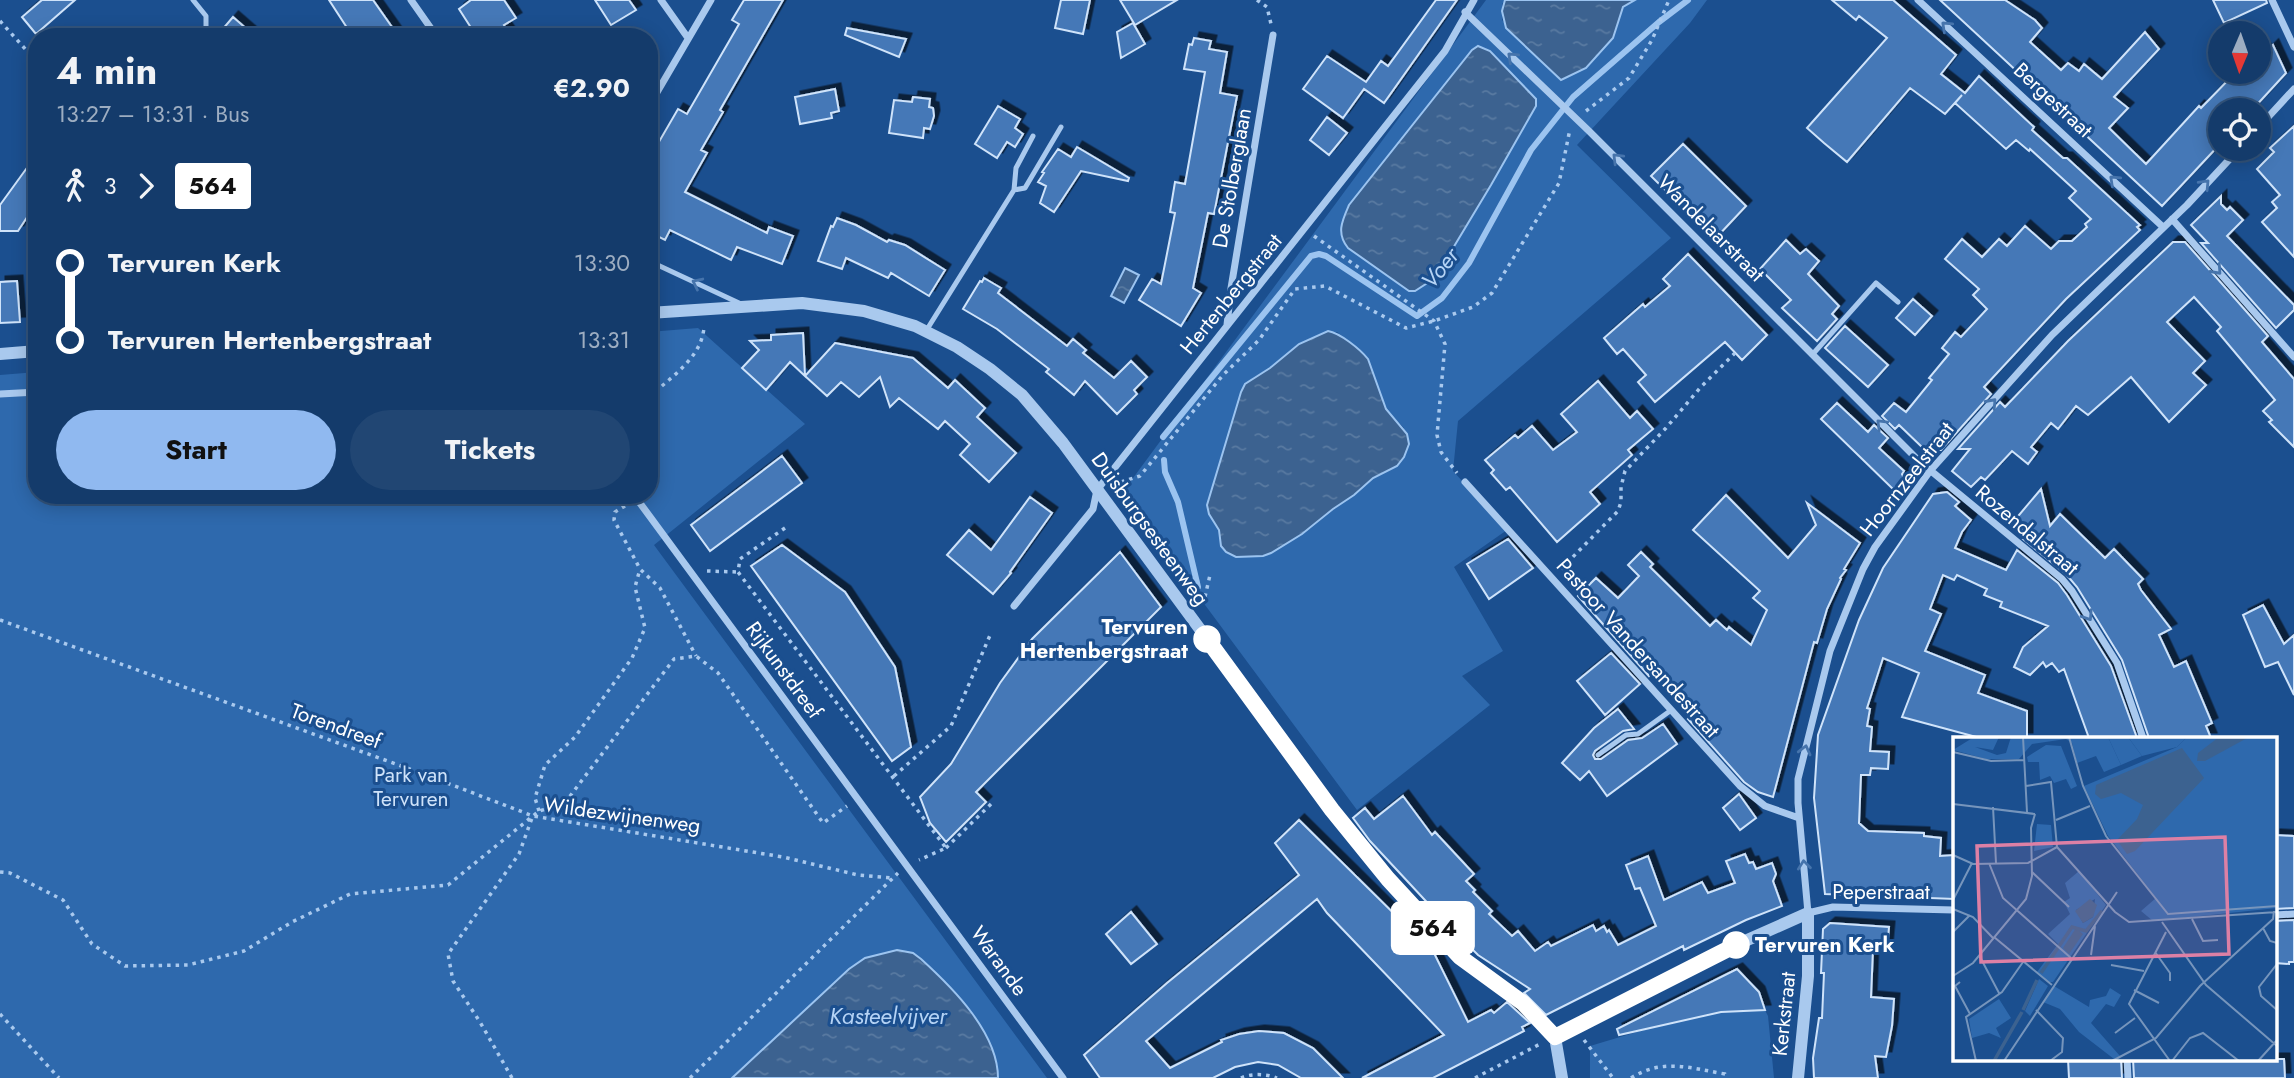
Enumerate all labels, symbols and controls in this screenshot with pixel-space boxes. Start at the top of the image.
north arrow [2208,21,2272,84]
map controls [2208,21,2271,161]
one-way arrow [1941,22,1954,34]
text: 4 min [56,43,157,98]
one-way arrow [1507,52,1520,65]
street label: Bergestraat [2007,56,2099,144]
text: €2.90 [553,69,630,107]
text: 13:27 – 13:31 · Bus [56,97,249,131]
button: locate [2208,98,2271,161]
street label: De Stolberglaan [1205,105,1259,251]
one-way arrow [1612,154,1625,167]
icon: walk [56,167,94,205]
icon: forward [127,167,165,205]
text: 564 [189,168,237,203]
street label: Wandelaarstraat [1651,168,1771,288]
text: 3 [104,169,117,203]
one-way arrow [2109,175,2122,188]
one-way arrow [2197,179,2210,192]
street label: Hertenbergstraat [1173,227,1289,361]
water label: Voer [1413,239,1468,296]
text: Tervuren Kerk [108,244,281,282]
text: 13:30 [574,246,630,280]
one-way arrow [2209,262,2221,275]
one-way arrow [692,278,704,292]
text: Tervuren Hertenbergstraat [108,321,431,359]
text: 13:31 [577,323,630,357]
one-way arrow [1984,398,1996,411]
button: Start [56,410,336,490]
button: Tickets [350,410,630,490]
street label: Hoornzeelstraat [1853,415,1961,543]
one-way arrow [1876,419,1889,432]
street label: Duisburgsesteenweg [1084,446,1216,612]
street label: Rozendalstraat [1969,478,2085,582]
street label: Pastoor Vandersandestraat [1549,552,1727,744]
one-way arrow [2079,608,2092,621]
place label: Tervuren Hertenbergstraat [1020,612,1188,666]
street label: Rijkunstdreef [738,615,830,726]
marker: Tervuren Hertenbergstraat [1194,626,1220,652]
street label: Torendreef [287,696,386,757]
inset map [1953,737,2276,1060]
one-way arrow [1797,744,1811,756]
park label: Park van Tervuren [373,760,449,814]
street label: Wildezwijnenweg [542,789,702,841]
one-way arrow [1797,859,1812,870]
street label: Peperstraat [1832,877,1930,907]
line badge: 564 [1393,905,1473,951]
text: 564 [1409,910,1457,945]
street label: Warande [963,920,1035,1002]
place label: Tervuren Kerk [1755,930,1895,960]
marker: Tervuren Kerk [1723,932,1749,958]
street label: Kerkstraat [1765,970,1803,1058]
water label: Kasteelvijver [829,999,948,1033]

